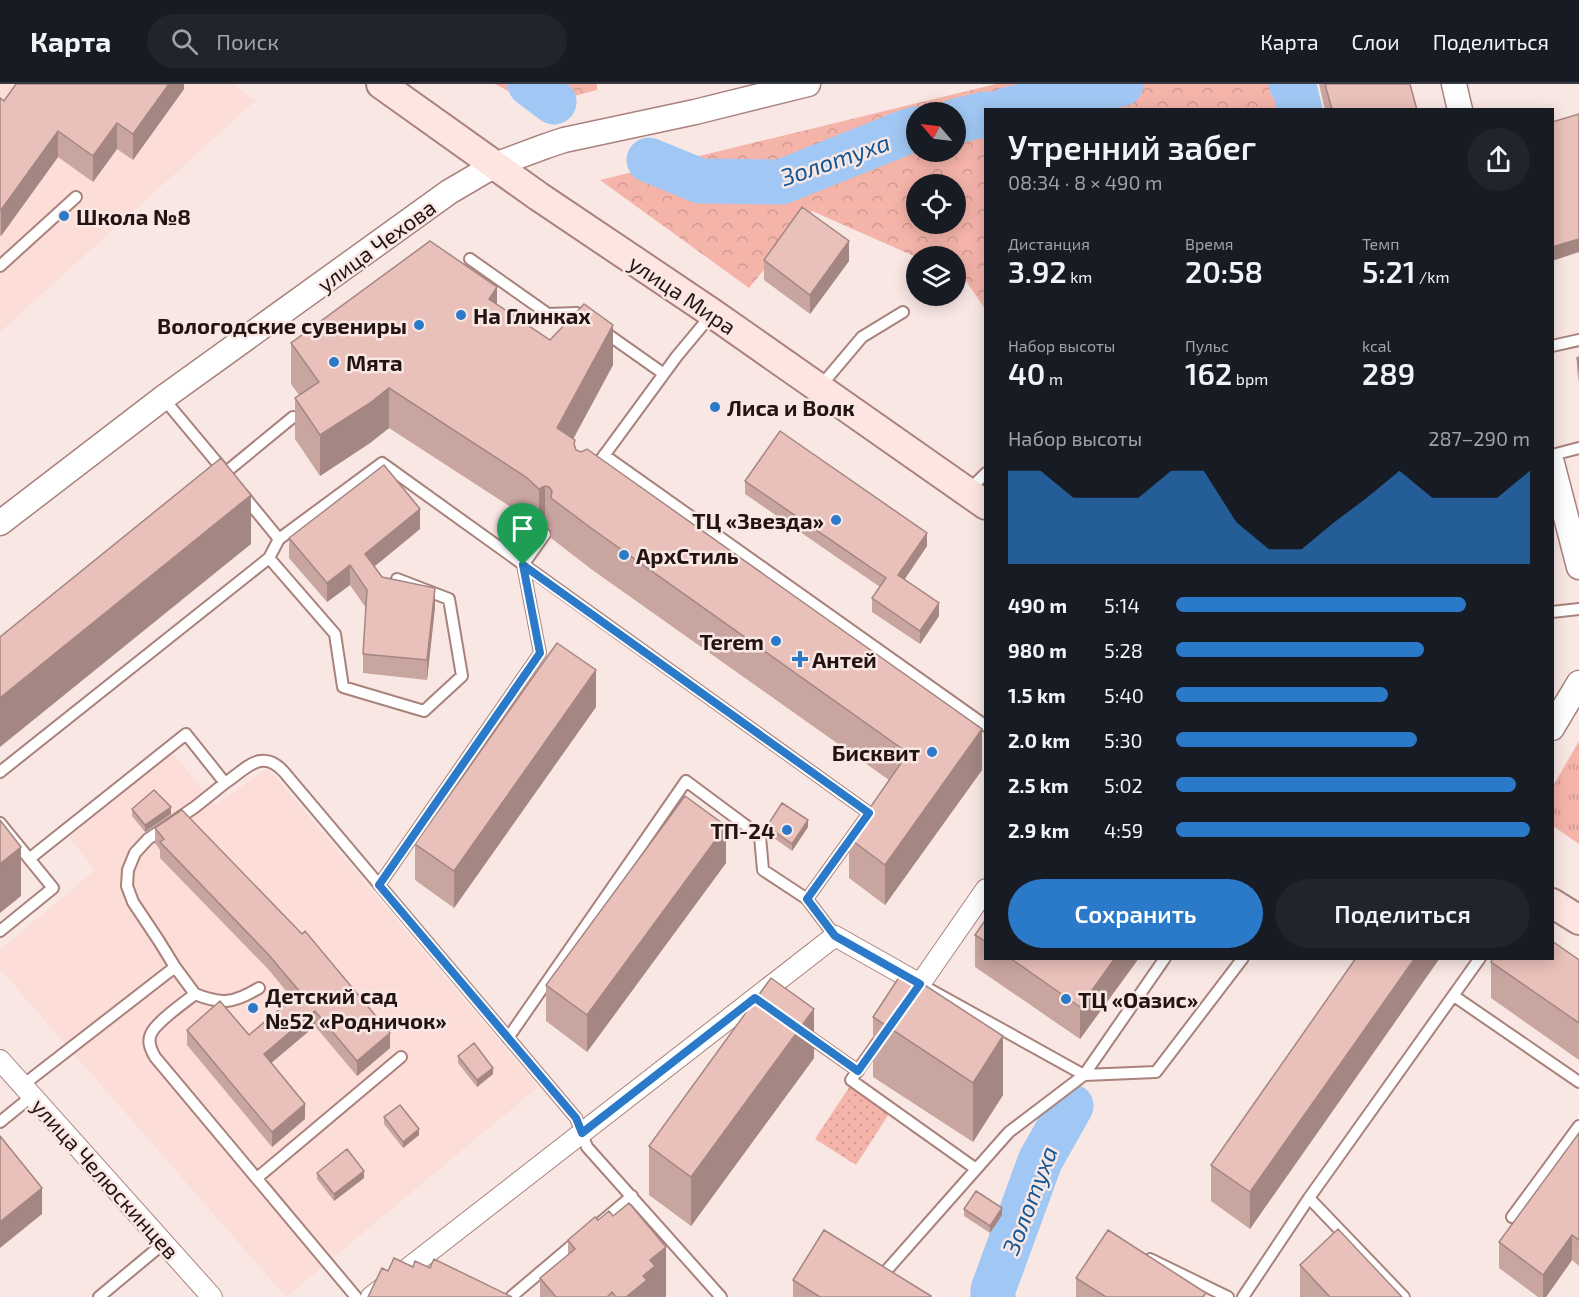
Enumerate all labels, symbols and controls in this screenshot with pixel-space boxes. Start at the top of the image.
search box [147,14,567,68]
text: Карта [30,24,111,58]
icon: search [168,25,201,58]
text: Поиск [216,28,279,54]
text: Карта [1260,29,1319,54]
text: Слои [1352,29,1400,54]
text: Поделиться [1433,29,1549,54]
north arrow [906,102,966,162]
map controls [906,102,966,306]
water label: Золотуха [776,127,894,192]
text: Утренний забег [1008,127,1256,167]
button: share [1467,128,1530,191]
text: 08:34 · 8 × 490 m [1008,170,1163,194]
button: locate [906,174,966,234]
street label: улица Чехова [312,193,441,297]
place label: Школа №8 [76,203,191,229]
marker: Школа №8 [57,209,71,223]
text: Дистанция [1008,234,1090,253]
text: Время [1185,234,1234,253]
text: Темп [1362,234,1399,253]
button: layers [906,246,966,306]
street label: улица Мира [624,249,741,340]
text: 3.92 [1008,253,1067,289]
text: 20:58 [1185,253,1263,289]
text: 5:21 [1362,253,1416,289]
text: km [1067,267,1092,286]
text: /km [1416,267,1450,286]
place label: На Глинках [473,302,591,328]
marker: На Глинках [454,308,468,322]
place label: Вологодские сувениры [157,312,407,338]
marker: Вологодские сувениры [412,318,426,332]
text: Набор высоты [1008,336,1115,355]
text: Пульс [1185,336,1229,355]
text: kcal [1362,336,1391,355]
place label: Мята [346,349,403,375]
marker: Мята [327,355,341,369]
text: 40 [1008,355,1045,391]
text: 162 [1185,355,1232,391]
text: 289 [1362,355,1415,391]
text: m [1045,369,1063,388]
text: bpm [1232,369,1268,388]
place label: Лиса и Волк [727,394,855,420]
marker: Лиса и Волк [708,400,722,414]
text: Набор высоты [1008,426,1142,450]
text: 287–290 m [1428,426,1530,450]
pin [497,503,548,565]
place label: ТЦ «Звезда» [692,507,824,533]
icon: arrive [506,512,539,545]
marker: ТЦ «Звезда» [829,513,843,527]
place label: АрхСтиль [636,542,739,568]
marker: АрхСтиль [617,548,631,562]
text: 490 m [1008,593,1067,617]
text: 5:14 [1104,593,1140,617]
place label: Terem [700,628,764,654]
marker: Terem [769,634,783,648]
text: 980 m [1008,638,1067,662]
text: 5:28 [1104,638,1143,662]
place label: Антей [812,646,877,672]
marker: Антей [793,652,807,666]
text: 1.5 km [1008,683,1066,707]
text: 5:40 [1104,683,1144,707]
text: 2.0 km [1008,728,1070,752]
text: 5:30 [1104,728,1143,752]
place label: Бисквит [832,739,920,765]
marker: Бисквит [925,745,939,759]
text: 2.5 km [1008,773,1069,797]
text: 5:02 [1104,773,1143,797]
place label: ТП-24 [711,817,775,843]
text: 2.9 km [1008,818,1069,842]
text: 4:59 [1104,818,1143,842]
marker: ТП-24 [780,823,794,837]
button: Сохранить [1008,879,1263,948]
button: Поделиться [1275,879,1530,948]
place label: Детский сад №52 «Родничок» [265,982,447,1033]
place label: ТЦ «Оазис» [1078,986,1198,1012]
marker: ТЦ «Оазис» [1059,992,1073,1006]
marker: Детский сад №52 «Родничок» [246,1001,260,1015]
street label: улица Челюскинцев [26,1092,185,1264]
water label: Золотуха [995,1142,1063,1259]

